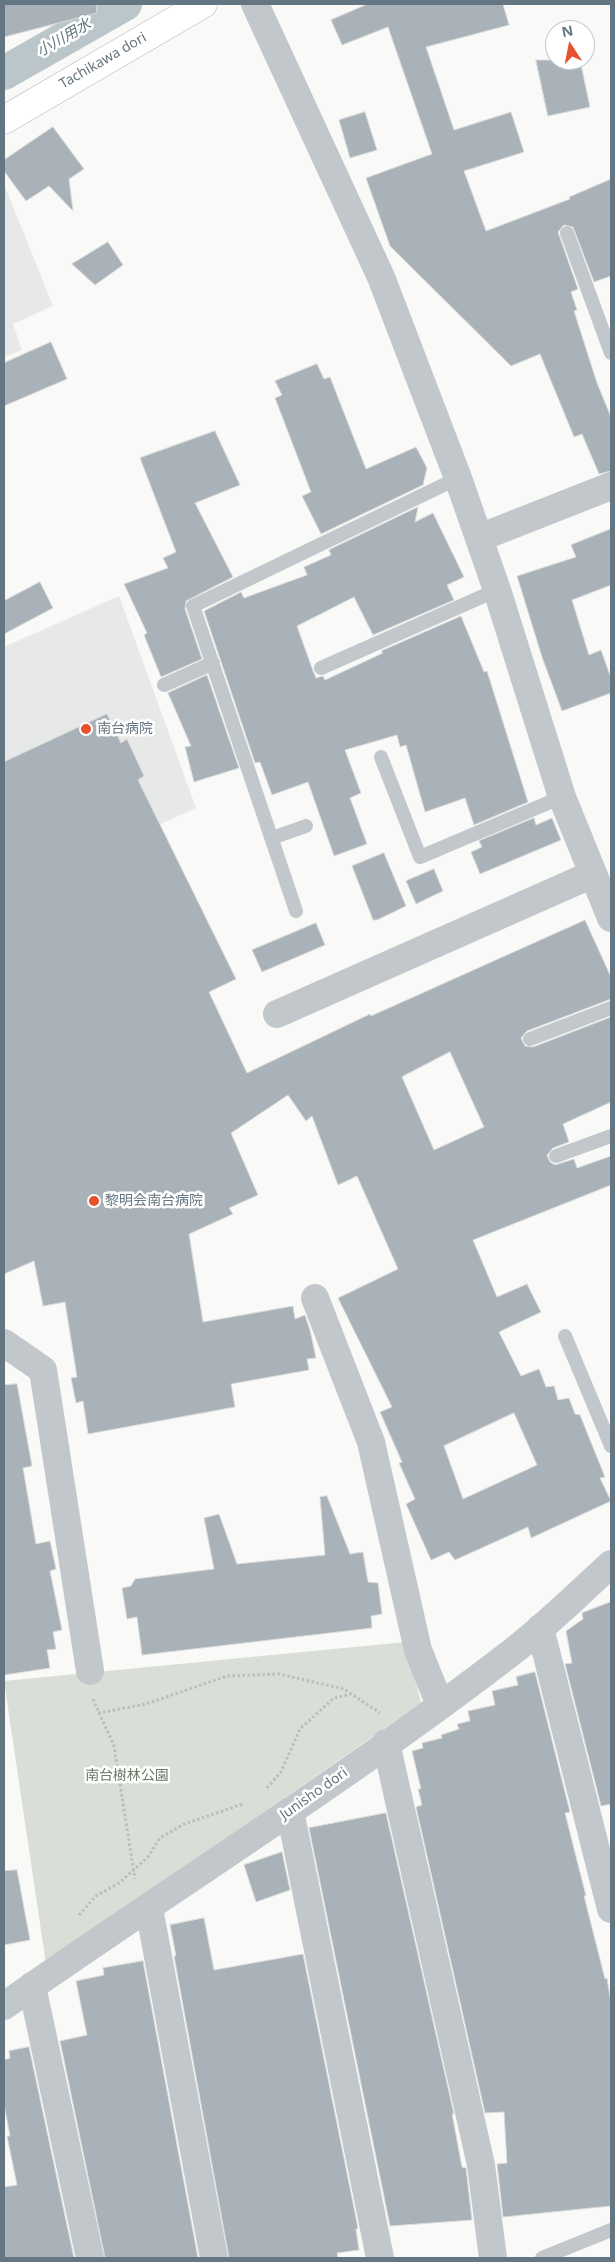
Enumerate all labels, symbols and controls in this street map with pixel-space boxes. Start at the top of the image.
water label: 小川用水 [34,15,94,61]
north arrow [545,20,595,70]
text: N [560,20,575,41]
street label: Tachikawa dori [56,29,150,93]
place label: 南台病院 [97,721,153,737]
marker: 南台病院 [79,722,93,736]
place label: 黎明会南台病院 [105,1193,203,1209]
marker: 黎明会南台病院 [87,1194,101,1208]
street label: Junisho dori [277,1765,351,1823]
park label: 南台樹林公園 [85,1768,169,1784]

